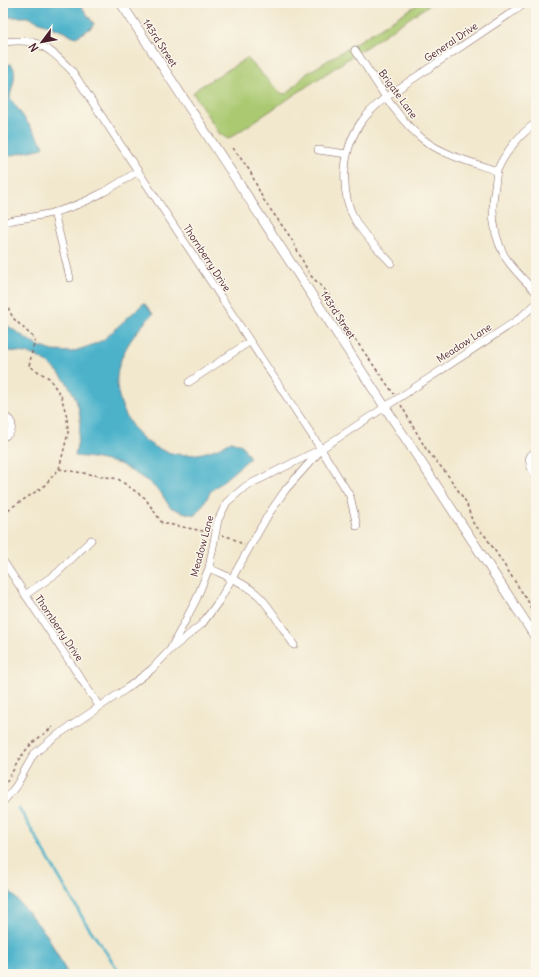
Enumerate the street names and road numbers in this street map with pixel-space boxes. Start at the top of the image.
street label: 143rd Street [140,17,181,70]
street label: General Drive [422,19,480,65]
street label: Brigate Lane [376,67,420,121]
street label: Thornberry Drive [181,222,233,294]
street label: 143rd Street [318,289,359,342]
street label: Meadow Lane [434,320,494,366]
street label: Meadow Lane [188,514,216,578]
street label: Thornberry Drive [32,592,86,664]

